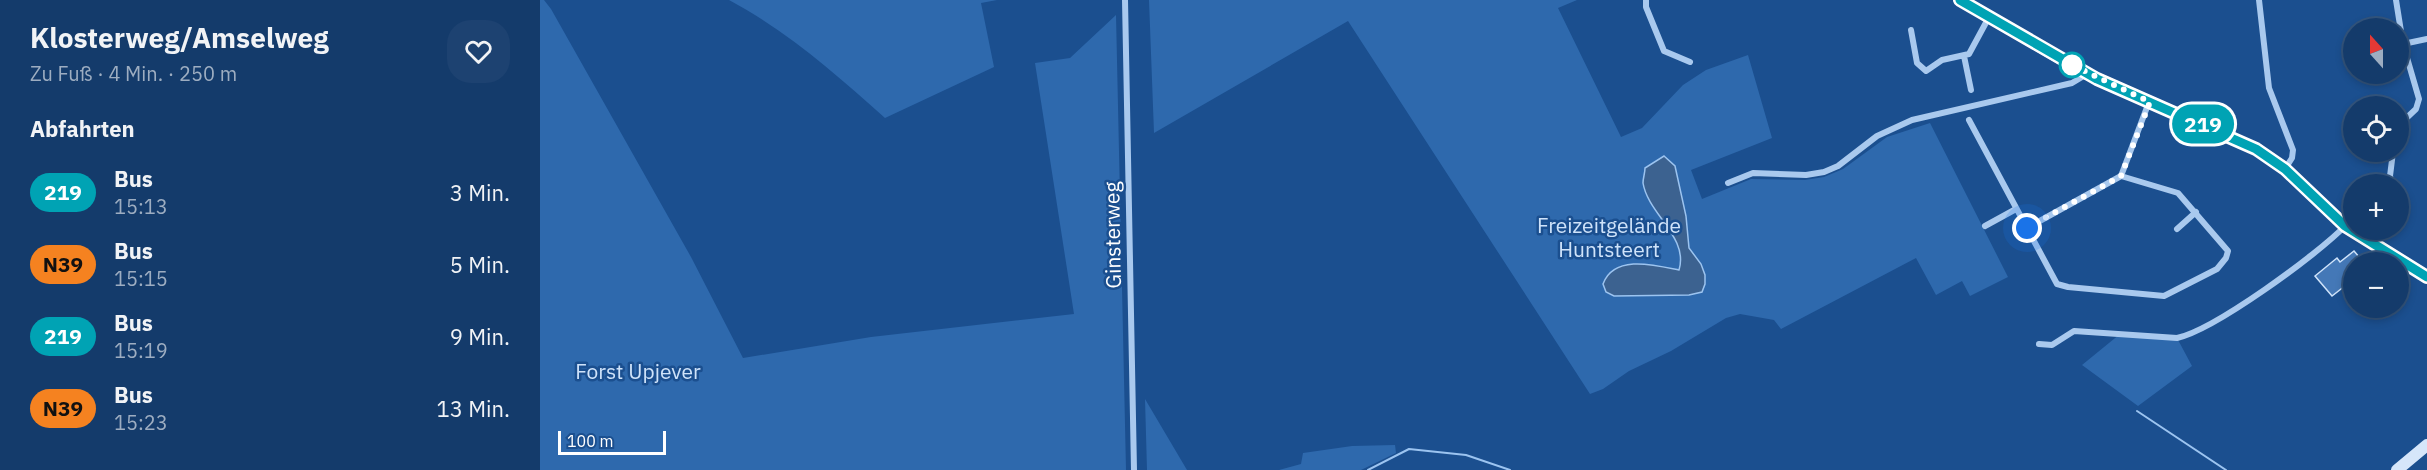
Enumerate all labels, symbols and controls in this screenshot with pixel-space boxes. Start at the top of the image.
north arrow [2343,18,2409,84]
map controls [2343,18,2409,318]
text: Klosterweg/Amselweg [30,19,329,56]
button: heart [447,20,510,83]
unlabelled marker [2059,52,2085,78]
text: Zu Fuß · 4 Min. · 250 m [30,60,237,87]
button: locate [2343,96,2409,162]
line badge: 219 [2168,104,2238,144]
text: 219 [2184,110,2222,138]
text: Abfahrten [30,114,135,143]
text: Bus [114,164,153,193]
button: + [2343,174,2409,240]
text: 219 [44,178,82,206]
text: 3 Min. [450,178,510,207]
street label: Ginsterweg [1097,181,1127,289]
text: 15:13 [114,193,168,220]
park label: Freizeitgelände Huntsteert [1537,211,1681,263]
your location [2012,213,2042,243]
text: Bus [114,236,153,265]
text: N39 [43,250,83,278]
text: 5 Min. [450,250,510,279]
button: − [2343,252,2409,318]
text: 15:15 [114,265,168,292]
text: Bus [114,308,153,337]
text: 219 [44,322,82,350]
text: 9 Min. [450,322,510,351]
text: 15:19 [114,337,168,364]
park label: Forst Upjever [575,357,701,385]
text: Bus [114,380,153,409]
text: N39 [43,394,83,422]
text: 13 Min. [437,394,510,423]
text: 15:23 [114,409,168,436]
scale bar [558,428,666,456]
text: 100 m [567,431,614,451]

